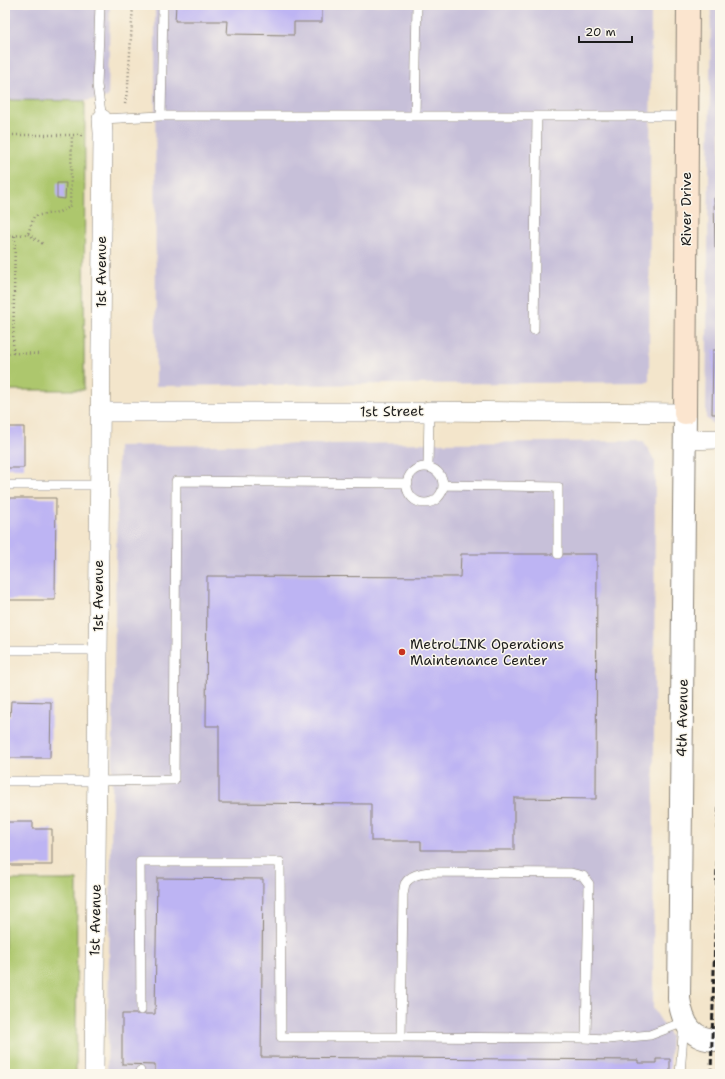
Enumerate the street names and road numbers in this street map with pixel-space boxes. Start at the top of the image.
street label: River Drive [677,172,695,246]
street label: 1st Avenue [92,236,110,308]
street label: 1st Street [360,401,424,421]
street label: 1st Avenue [89,560,107,632]
street label: 4th Avenue [672,679,692,757]
street label: 1st Avenue [85,884,105,956]

